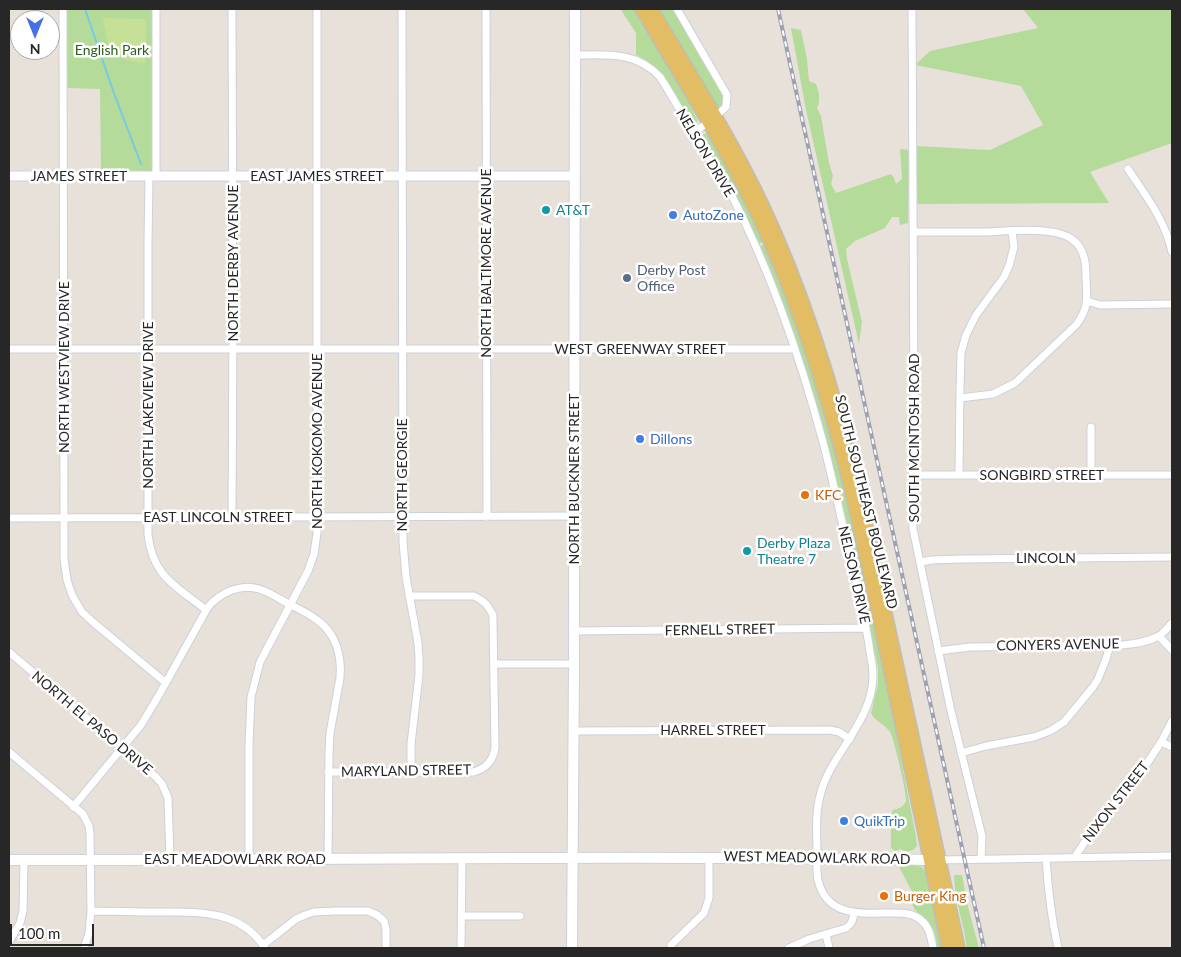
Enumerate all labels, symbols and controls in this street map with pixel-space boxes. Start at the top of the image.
north arrow [10,10,60,60]
text: N [30,41,40,58]
park label: English Park [75,42,149,58]
street label: NELSON DRIVE [672,106,738,200]
street label: JAMES STREET [31,168,127,184]
street label: EAST JAMES STREET [250,168,384,184]
street label: NORTH BALTIMORE AVENUE [478,168,494,358]
street label: NORTH DERBY AVENUE [225,185,241,341]
place label: AT&T [556,202,590,218]
marker: AT&T [540,204,552,216]
place label: AutoZone [683,207,744,223]
marker: AutoZone [667,209,679,221]
place label: Derby Post Office [637,262,706,294]
marker: Derby Post Office [621,272,633,284]
street label: NORTH WESTVIEW DRIVE [56,281,72,453]
street label: NORTH LAKEVIEW DRIVE [140,321,156,489]
street label: WEST GREENWAY STREET [554,341,726,357]
street label: NORTH KOKOMO AVENUE [309,353,325,529]
street label: SOUTH MCINTOSH ROAD [906,353,922,523]
street label: NORTH BUCKNER STREET [566,393,582,565]
street label: SOUTH SOUTHEAST BOULEVARD [831,393,901,611]
street label: NORTH GEORGIE [394,418,410,532]
place label: Dillons [650,431,692,447]
marker: Dillons [634,433,646,445]
street label: SONGBIRD STREET [980,467,1104,483]
place label: KFC [815,487,841,503]
marker: KFC [799,489,811,501]
street label: EAST LINCOLN STREET [143,509,293,525]
street label: NELSON DRIVE [835,524,873,626]
place label: Derby Plaza Theatre 7 [757,535,830,568]
marker: Derby Plaza Theatre 7 [741,545,753,557]
street label: LINCOLN [1016,550,1076,566]
street label: FERNELL STREET [665,621,775,639]
street label: CONYERS AVENUE [996,636,1120,654]
street label: NORTH EL PASO DRIVE [28,668,156,778]
street label: HARREL STREET [660,722,766,738]
street label: NIXON STREET [1079,758,1153,846]
street label: MARYLAND STREET [341,761,471,781]
place label: QuikTrip [854,813,905,829]
marker: QuikTrip [838,815,850,827]
street label: WEST MEADOWLARK ROAD [723,848,911,868]
street label: EAST MEADOWLARK ROAD [144,851,326,867]
place label: Burger King [894,888,967,904]
marker: Burger King [878,890,890,902]
scale bar [12,914,96,946]
text: 100 m [18,924,60,942]

